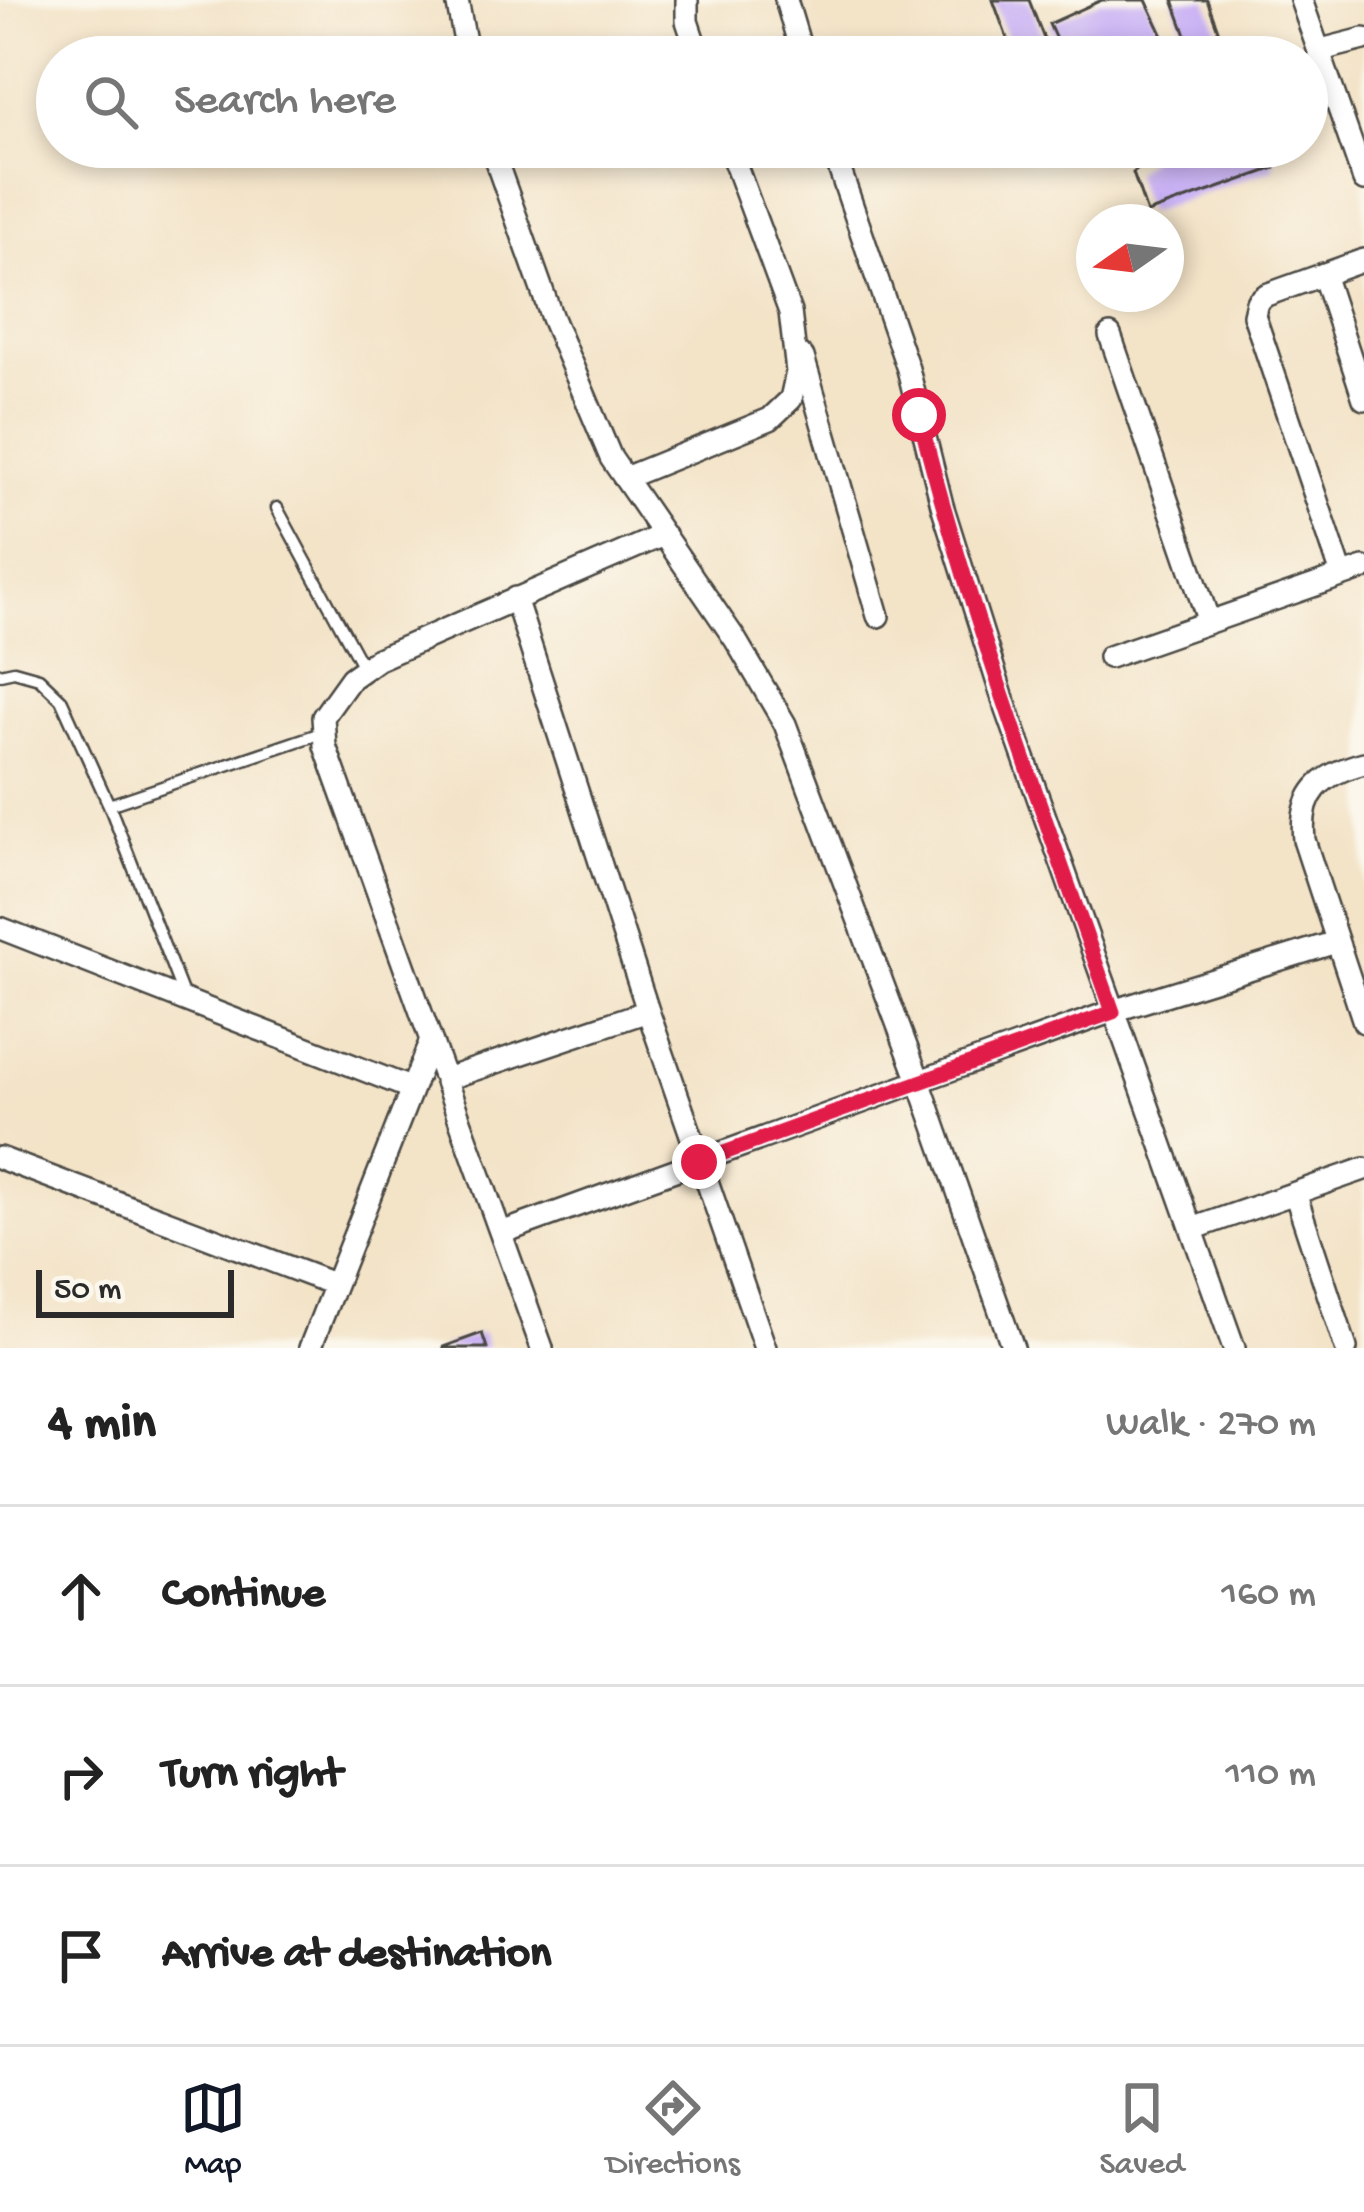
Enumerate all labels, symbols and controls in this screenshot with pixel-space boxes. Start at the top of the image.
search box [36,36,1328,168]
icon: search [78,69,144,135]
text: Search here [174,76,396,129]
north arrow [1076,204,1184,312]
route start [892,388,946,442]
route end [672,1135,726,1189]
scale bar [36,1264,234,1317]
text: 50 m [54,1272,121,1310]
text: 4 min [48,1396,156,1456]
text: Walk · 270 m [1106,1403,1316,1449]
icon: ahead [48,1563,114,1629]
text: Continue [162,1569,325,1622]
text: 160 m [1221,1573,1316,1619]
icon: right [48,1743,114,1809]
text: Turn right [162,1749,342,1802]
text: 110 m [1225,1753,1316,1799]
icon: arrive [48,1923,114,1989]
text: Arrive at destination [162,1929,551,1982]
tab: Map [180,2075,246,2185]
tab: Directions [606,2075,740,2185]
tab: Saved [1100,2075,1184,2185]

